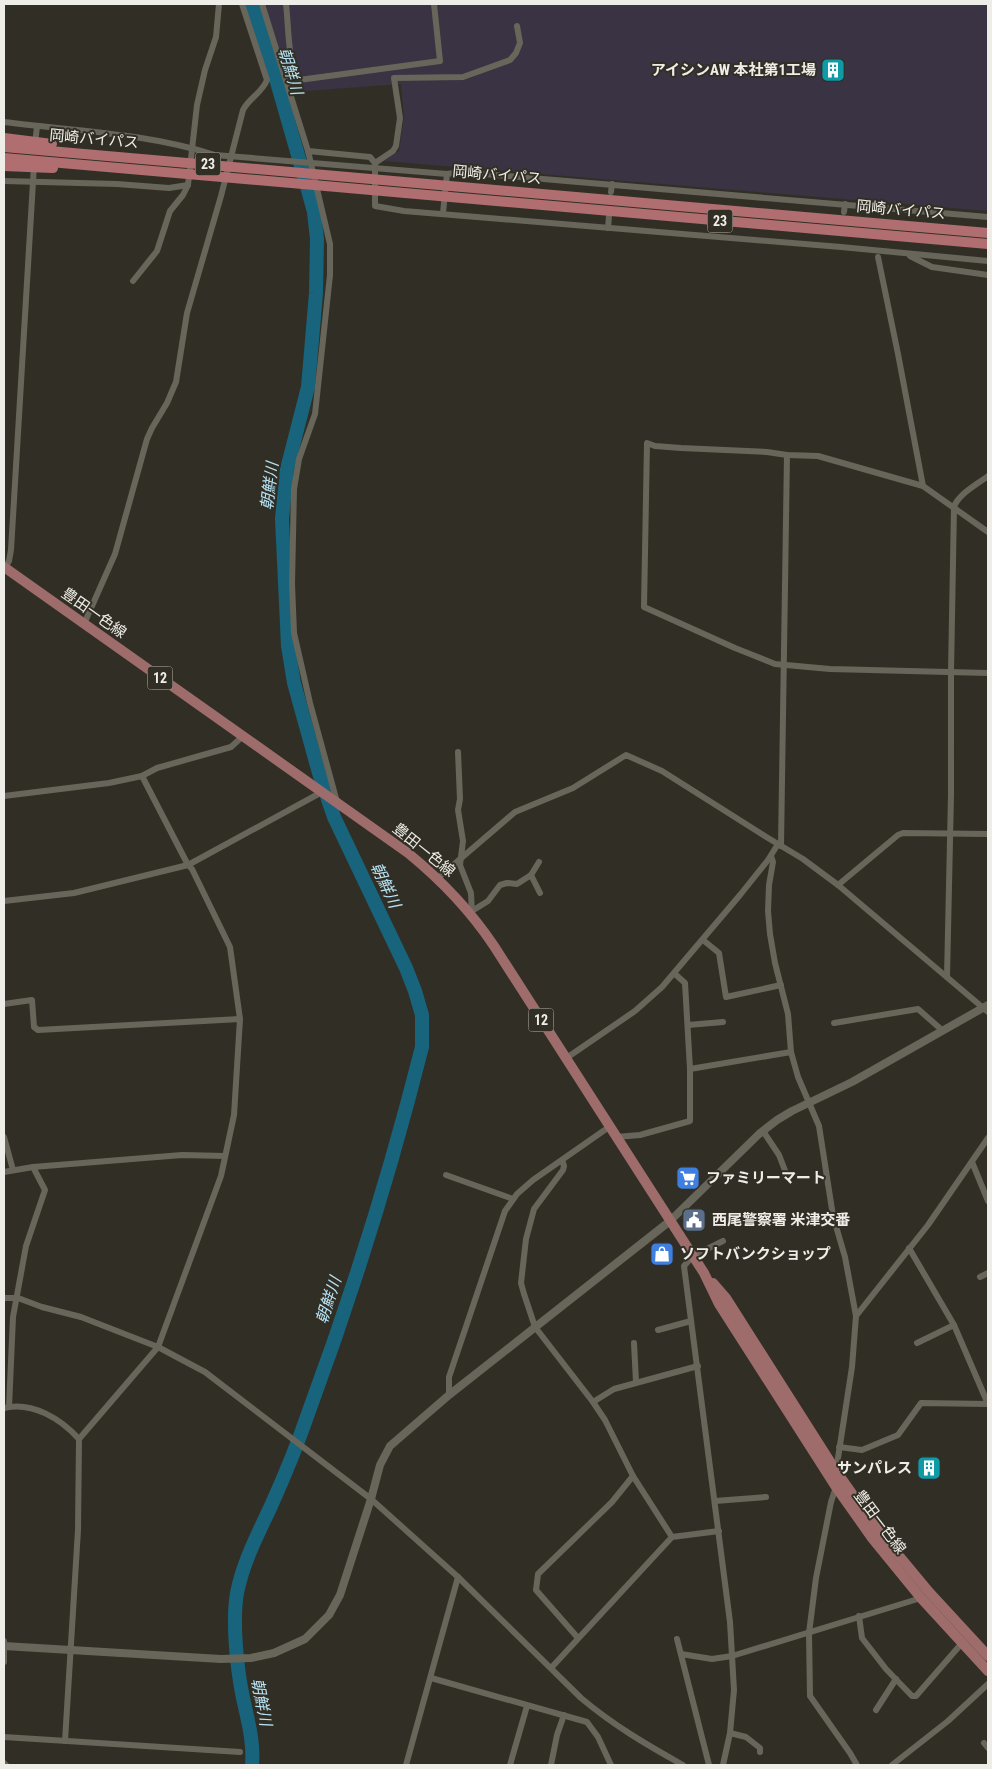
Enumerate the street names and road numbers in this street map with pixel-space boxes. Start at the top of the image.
street label: 岡崎バイパス [49,126,139,152]
road number: 23 [196,152,220,175]
street label: 岡崎バイパス [452,162,542,188]
street label: 岡崎バイパス [856,197,946,223]
road number: 23 [708,210,732,232]
street label: 豊田一色線 [58,584,130,642]
road number: 12 [148,666,172,690]
street label: 豊田一色線 [389,819,459,881]
road number: 12 [528,1008,554,1032]
street label: 豊田一色線 [850,1487,910,1557]

